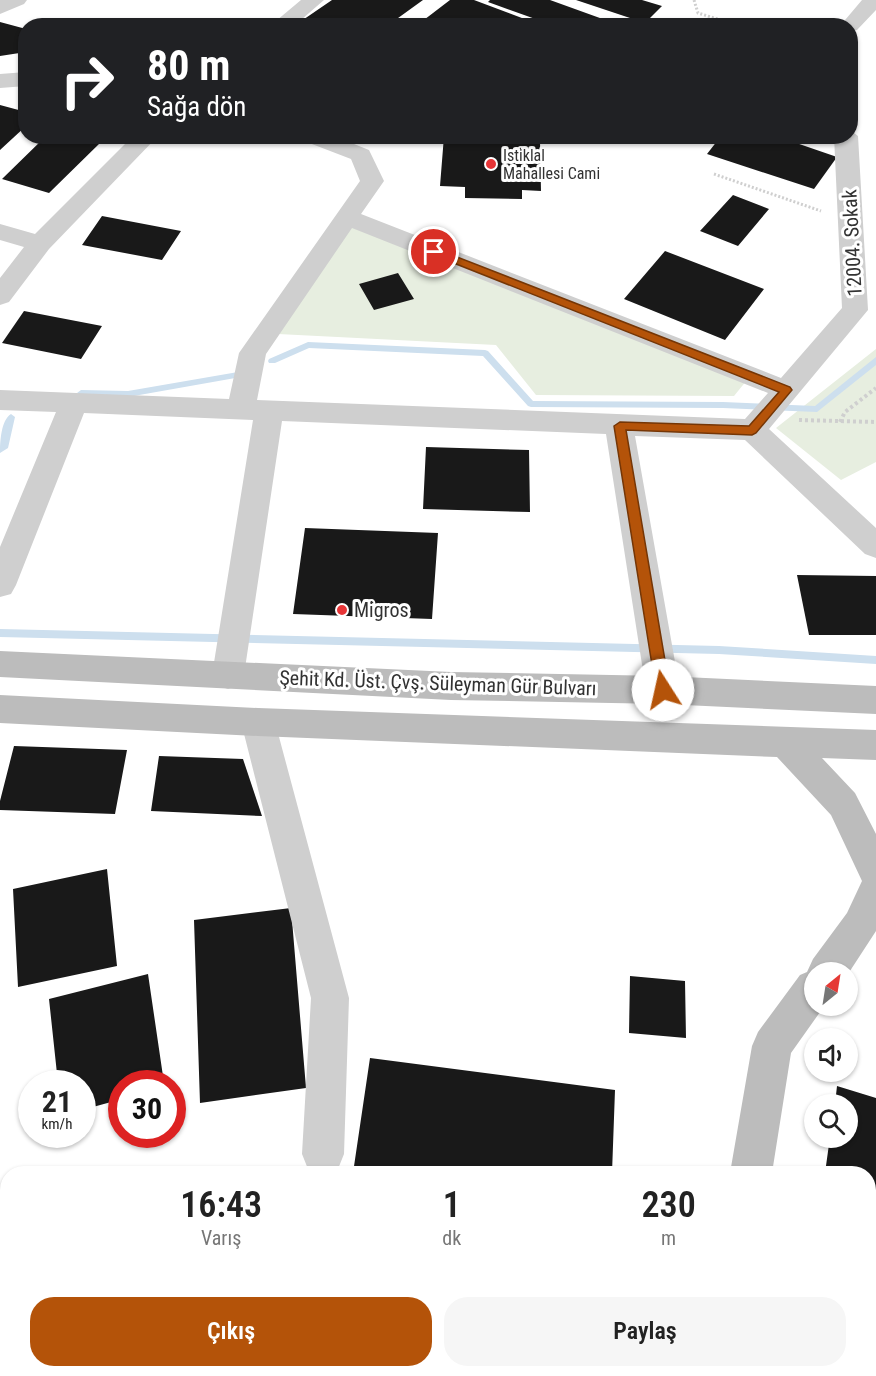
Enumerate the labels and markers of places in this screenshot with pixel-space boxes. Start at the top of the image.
place label: Istiklal Mahallesi Cami [503,146,600,183]
marker: Istiklal Mahallesi Cami [484,157,498,171]
pin [408,226,459,277]
place label: Migros [354,598,409,622]
marker: Migros [335,603,349,617]

